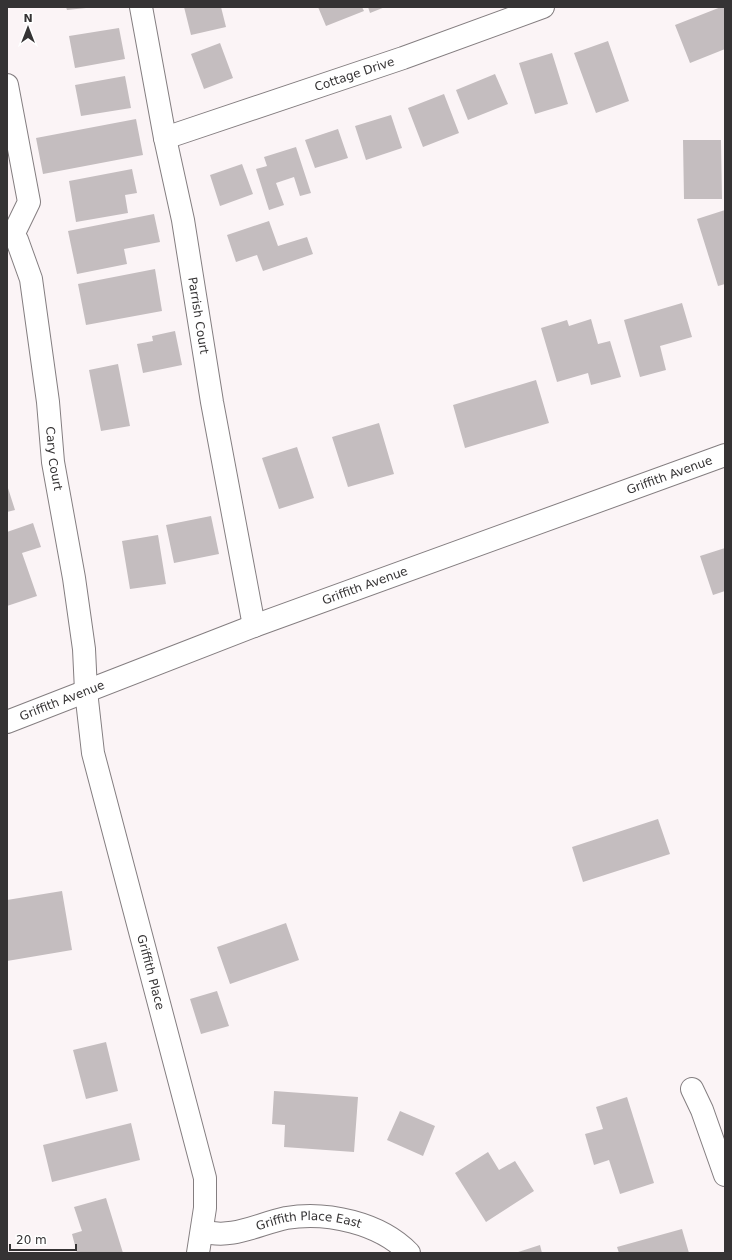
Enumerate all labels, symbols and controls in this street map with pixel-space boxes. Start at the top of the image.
north arrow [8,8,48,48]
text: N [23,12,33,25]
street label: Cottage Drive [313,54,396,94]
street label: Parrish Court [185,276,211,355]
street label: Cary Court [43,426,65,492]
street label: Griffith Avenue [625,453,714,497]
street label: Griffith Avenue [320,564,410,608]
street label: Griffith Avenue [18,678,106,723]
street label: Griffith Place [134,933,167,1011]
street label: Griffith Place East [254,1209,364,1233]
scale bar [10,1226,76,1252]
text: 20 m [16,1233,47,1247]

